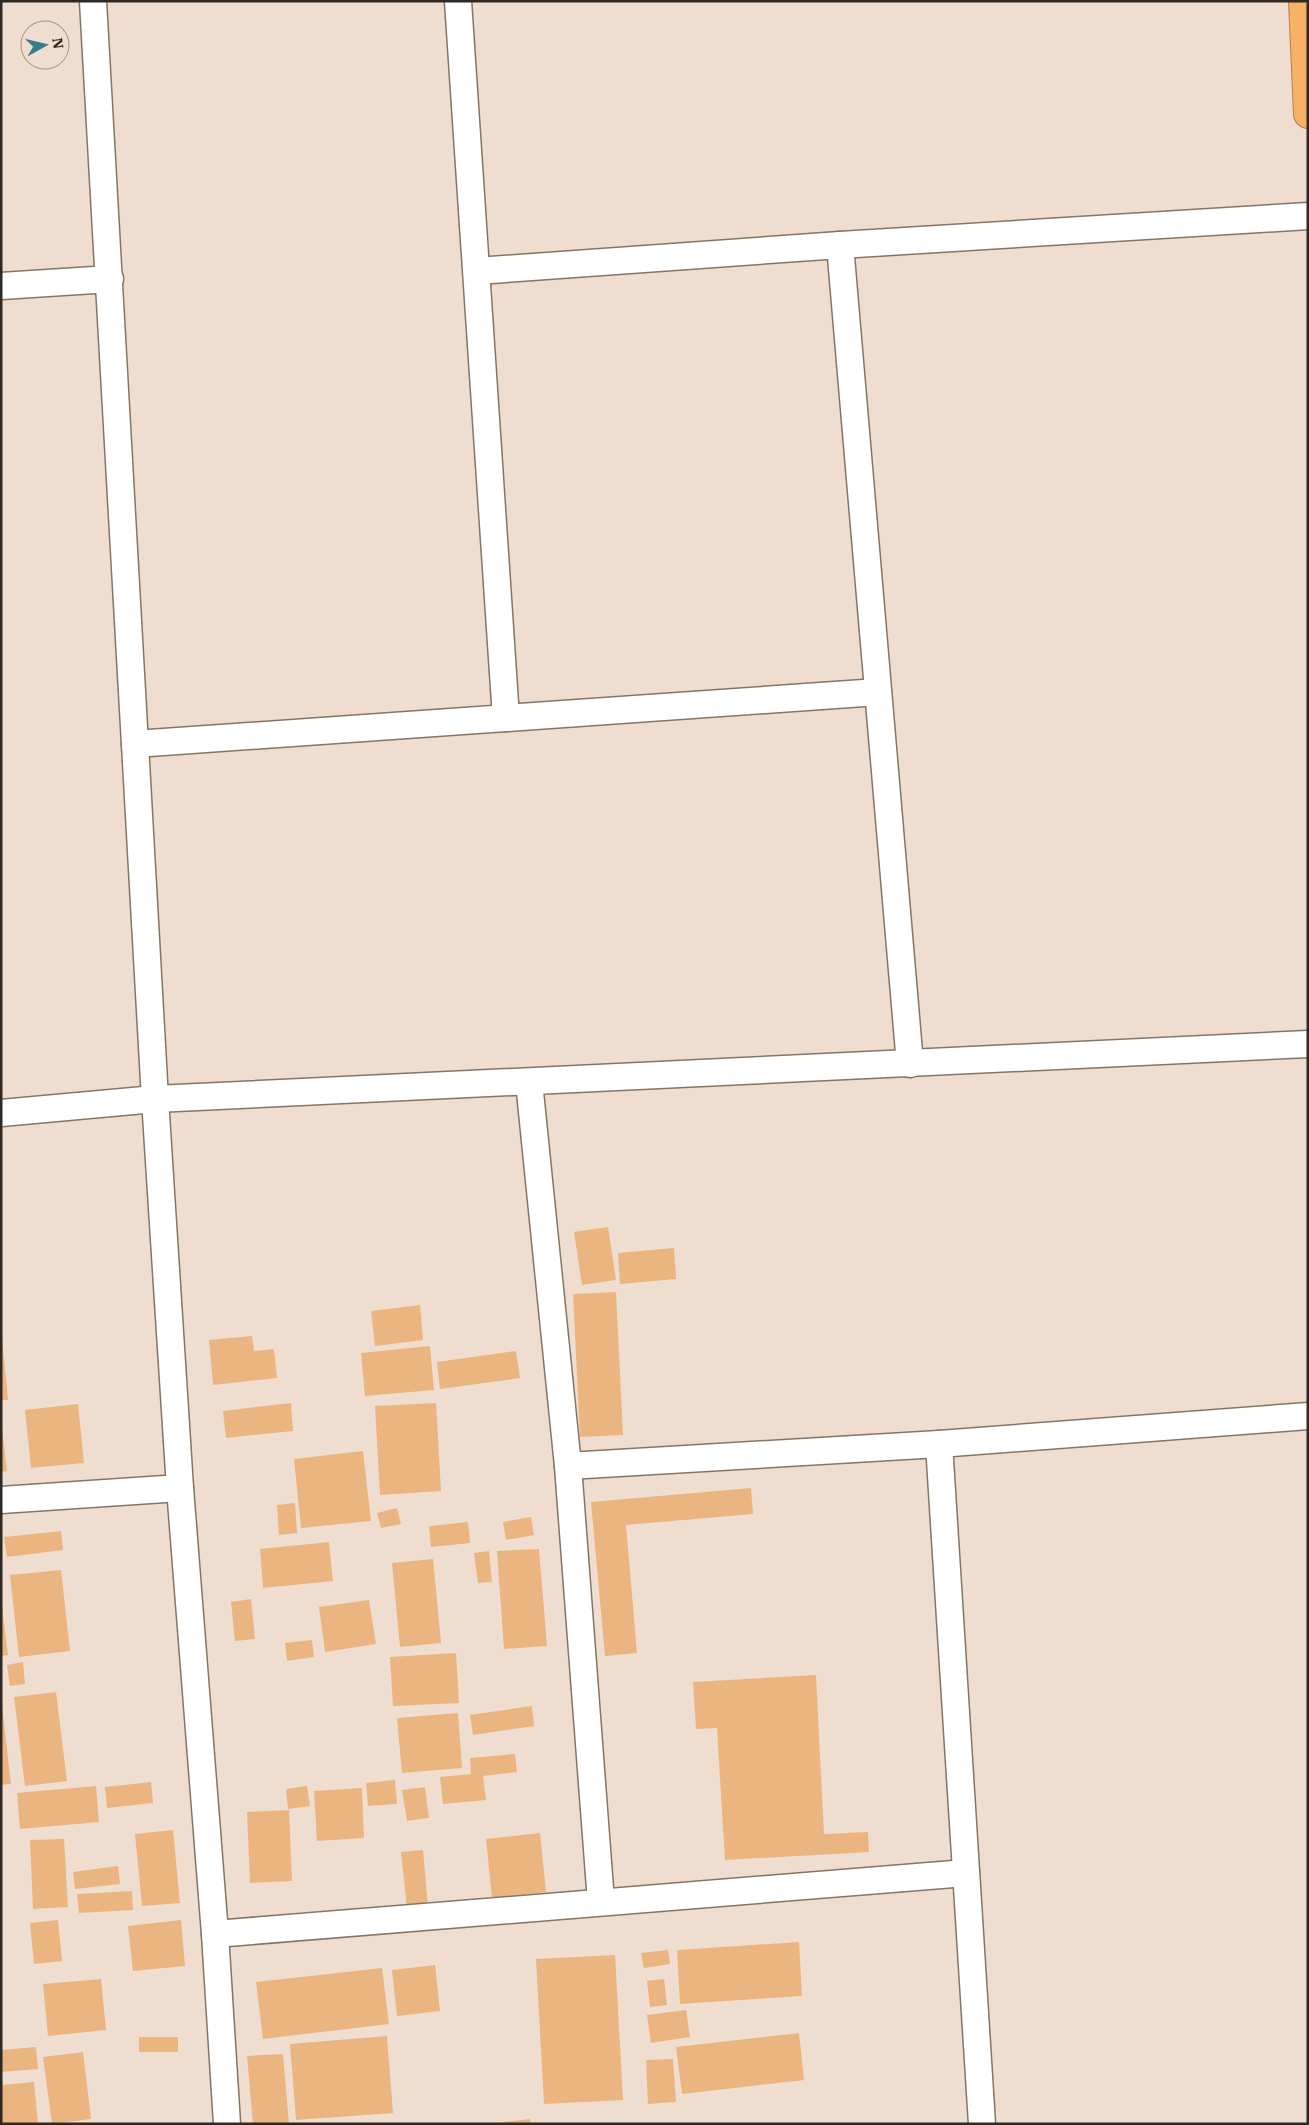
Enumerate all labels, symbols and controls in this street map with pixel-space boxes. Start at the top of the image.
north arrow [20,20,70,70]
text: N [48,36,68,50]

